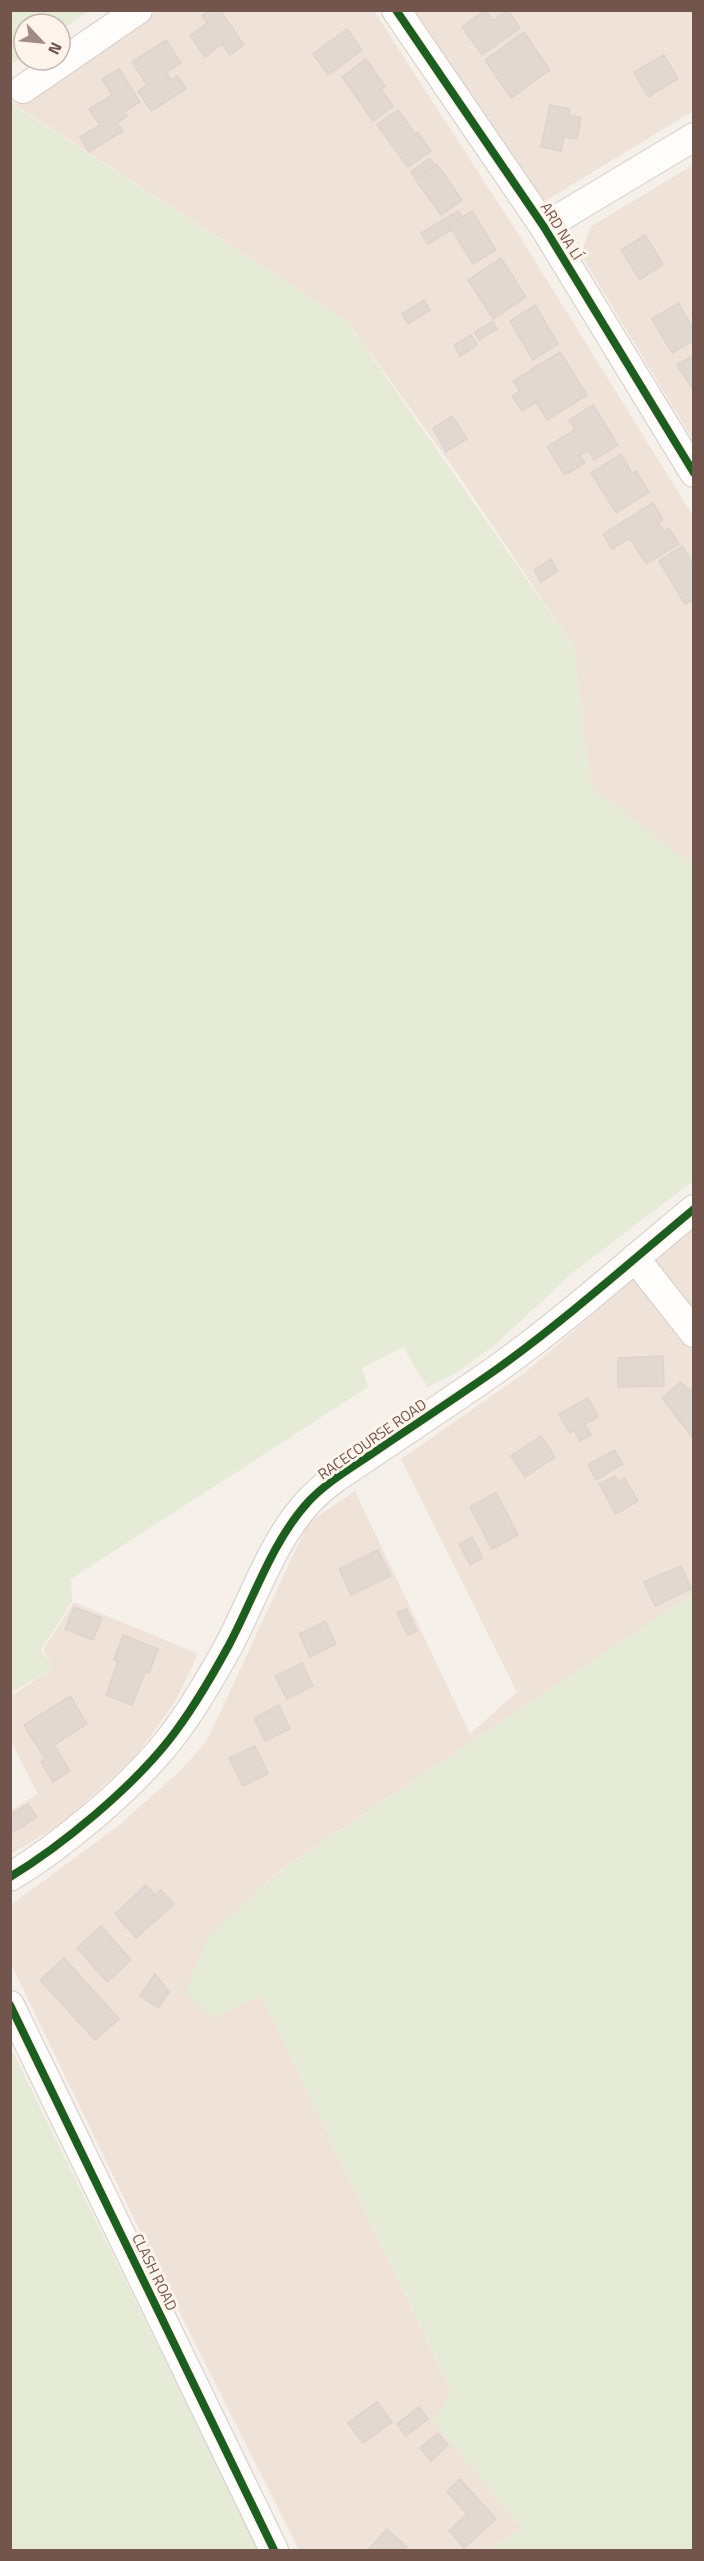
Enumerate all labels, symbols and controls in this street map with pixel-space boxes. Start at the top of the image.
north arrow [12,12,72,72]
text: N [42,38,69,59]
street label: ARD NA LÍ [535,198,589,265]
street label: RACECOURSE ROAD [313,1393,431,1485]
street label: CLASH ROAD [126,2230,184,2314]

